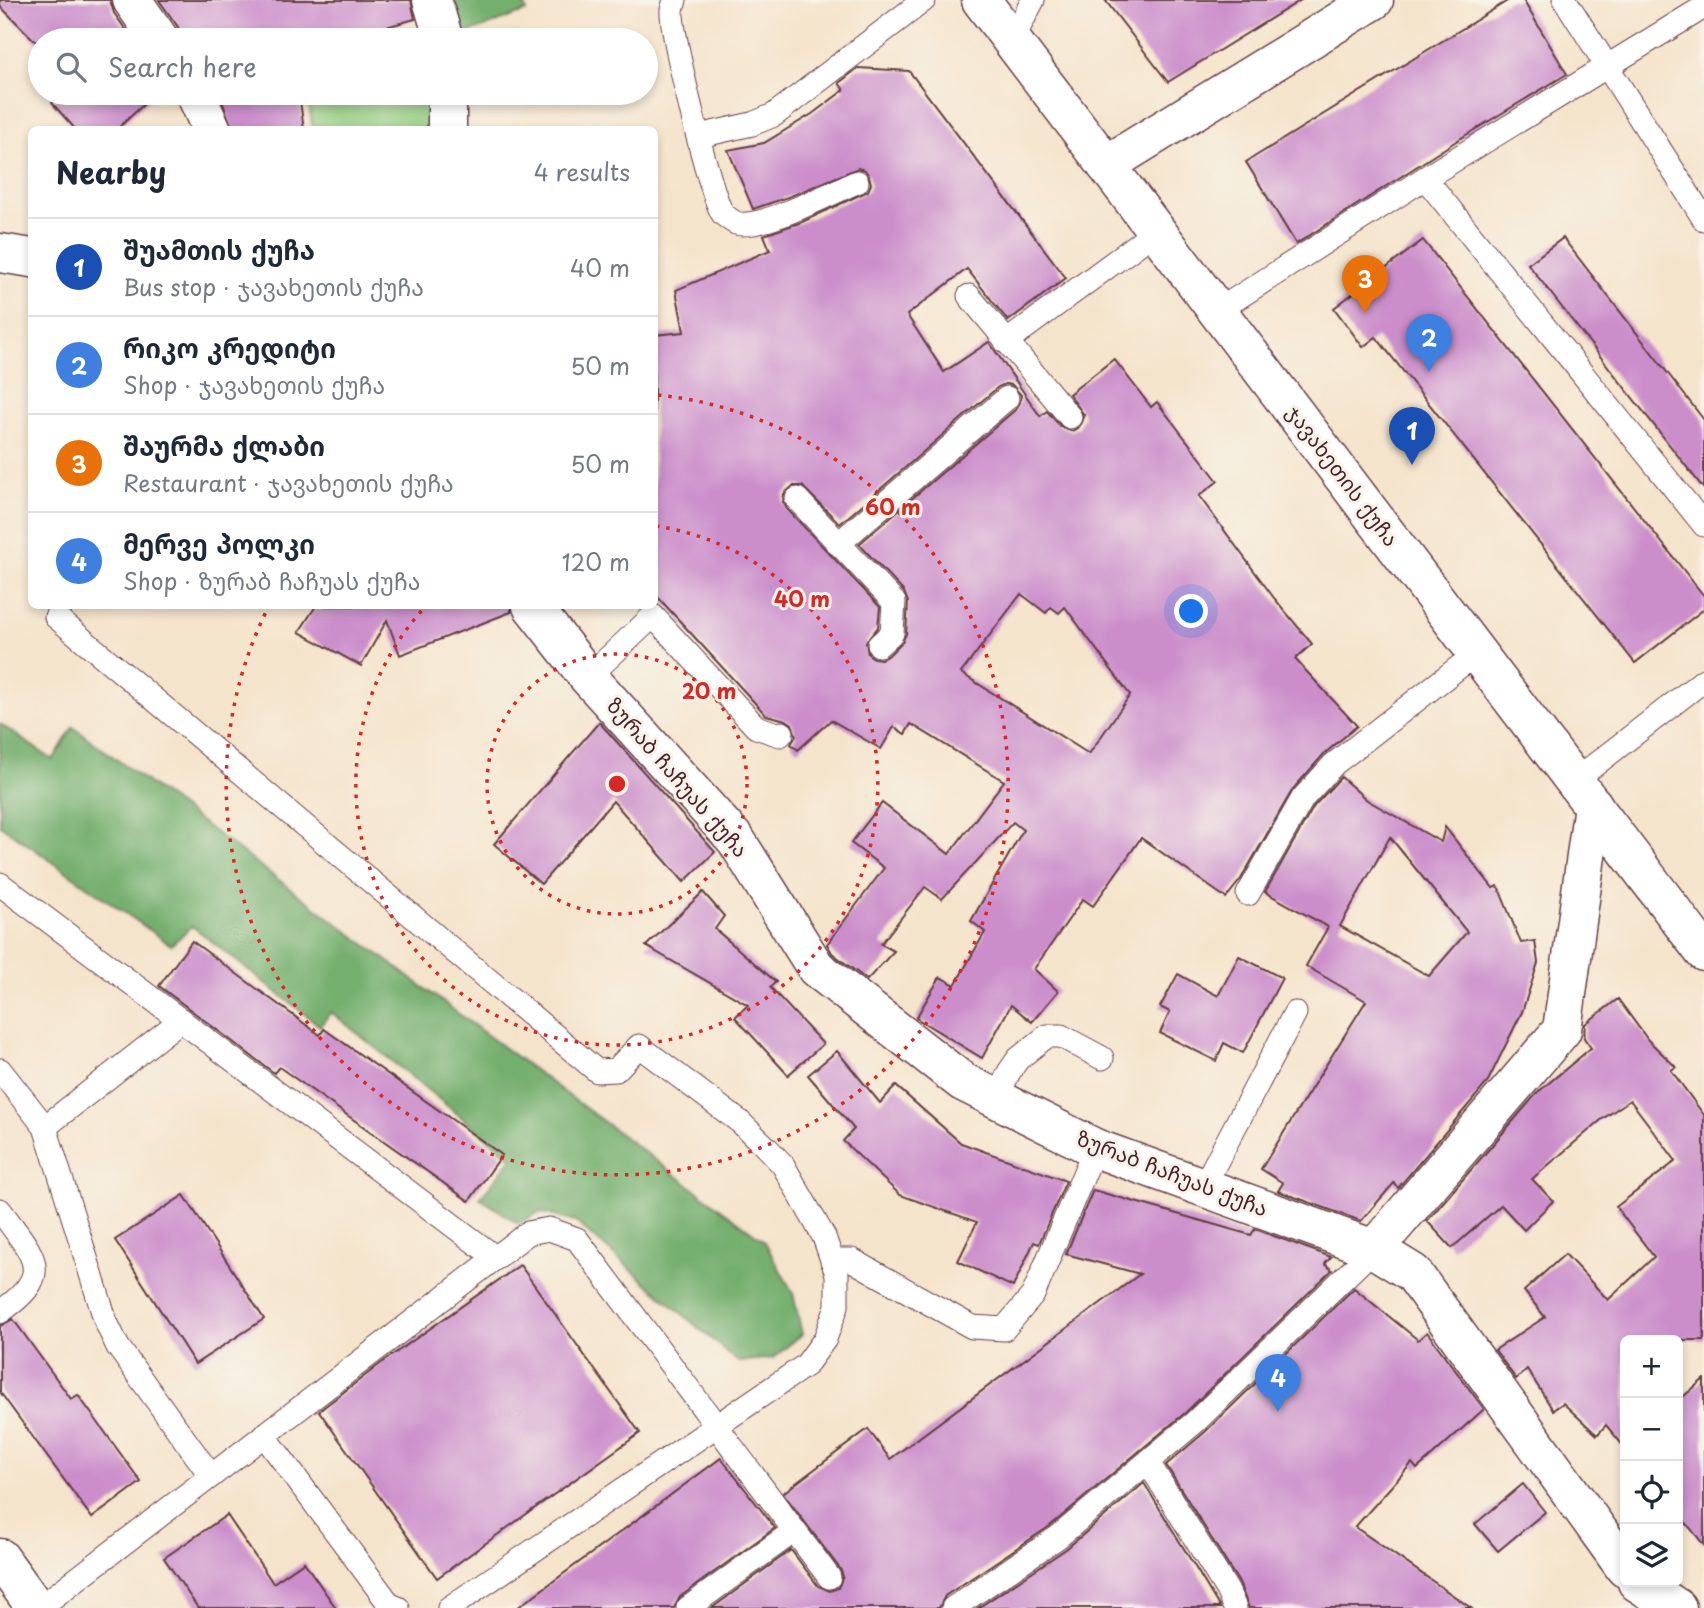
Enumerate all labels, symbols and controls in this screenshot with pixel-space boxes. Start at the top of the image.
search box [28,28,658,105]
text: Search here [108,47,257,86]
icon: search [52,48,90,86]
text: Nearby [56,149,166,194]
text: 4 results [534,154,630,189]
text: შუამთის ქუჩა [123,230,315,269]
text: 1 [74,250,85,285]
text: 40 m [570,250,630,285]
pin: 3 [1342,255,1388,313]
text: Bus stop · ჯავახეთის ქუჩა [123,269,424,304]
pin: 2 [1406,314,1452,372]
text: რიკო კრედიტი [123,328,336,367]
text: 2 [71,348,87,383]
text: 50 m [570,348,630,383]
text: Shop · ჯავახეთის ქუჩა [123,367,385,402]
street label: ჯავახეთის ქუჩა [1280,397,1408,552]
pin: 1 [1389,407,1435,465]
text: შაურმა ქლაბი [123,426,325,465]
text: 3 [71,446,87,481]
text: 50 m [570,446,630,481]
text: Restaurant · ჯავახეთის ქუჩა [123,465,454,500]
text: 60 m [865,490,921,522]
text: მერვე პოლკი [123,524,315,563]
text: 4 [71,544,87,579]
text: 120 m [562,544,630,579]
text: Shop · ზურაბ ჩაჩუას ქუჩა [123,563,420,598]
text: 40 m [774,582,830,614]
your location [1174,594,1208,628]
text: 20 m [682,674,736,706]
street label: ზურაბ ჩაჩუას ქუჩა [600,690,757,864]
centre of rings [605,772,629,796]
street label: ზურაბ ჩაჩუას ქუჩა [1072,1121,1273,1223]
map controls [1620,1335,1683,1587]
button: + [1620,1335,1683,1398]
pin: 4 [1255,1354,1301,1412]
button: − [1620,1398,1683,1461]
button: locate [1620,1461,1683,1524]
button: layers [1620,1524,1683,1587]

